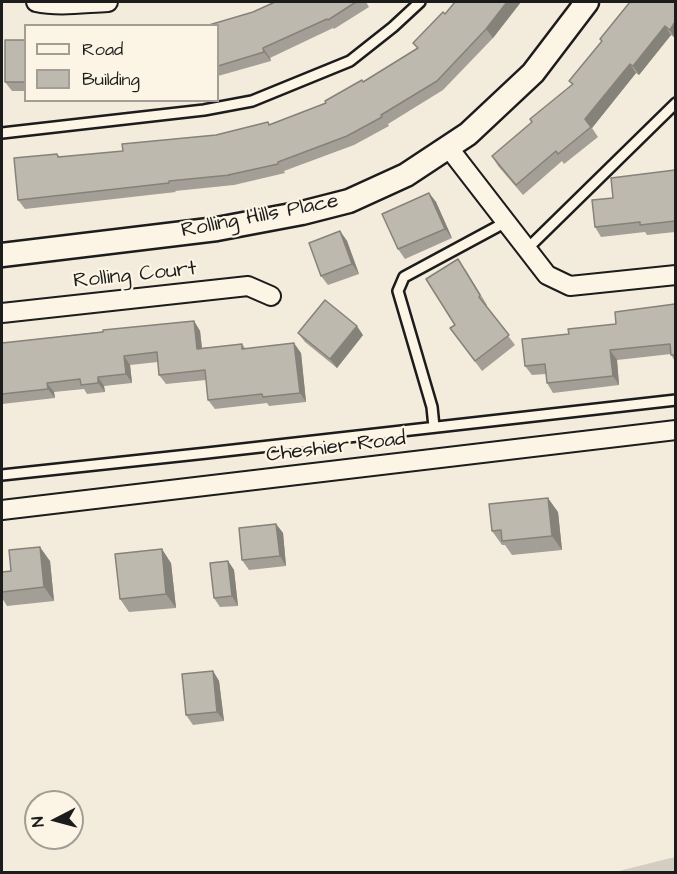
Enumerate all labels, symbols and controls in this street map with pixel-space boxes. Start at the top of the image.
legend [24,24,219,102]
text: Road [82,37,123,62]
text: Building [82,67,140,92]
street label: Rolling Hills Place [179,189,341,245]
street label: Rolling Court [72,257,198,295]
street label: Cheshier Road [265,427,407,469]
north arrow [24,790,84,850]
text: N [27,816,50,828]

